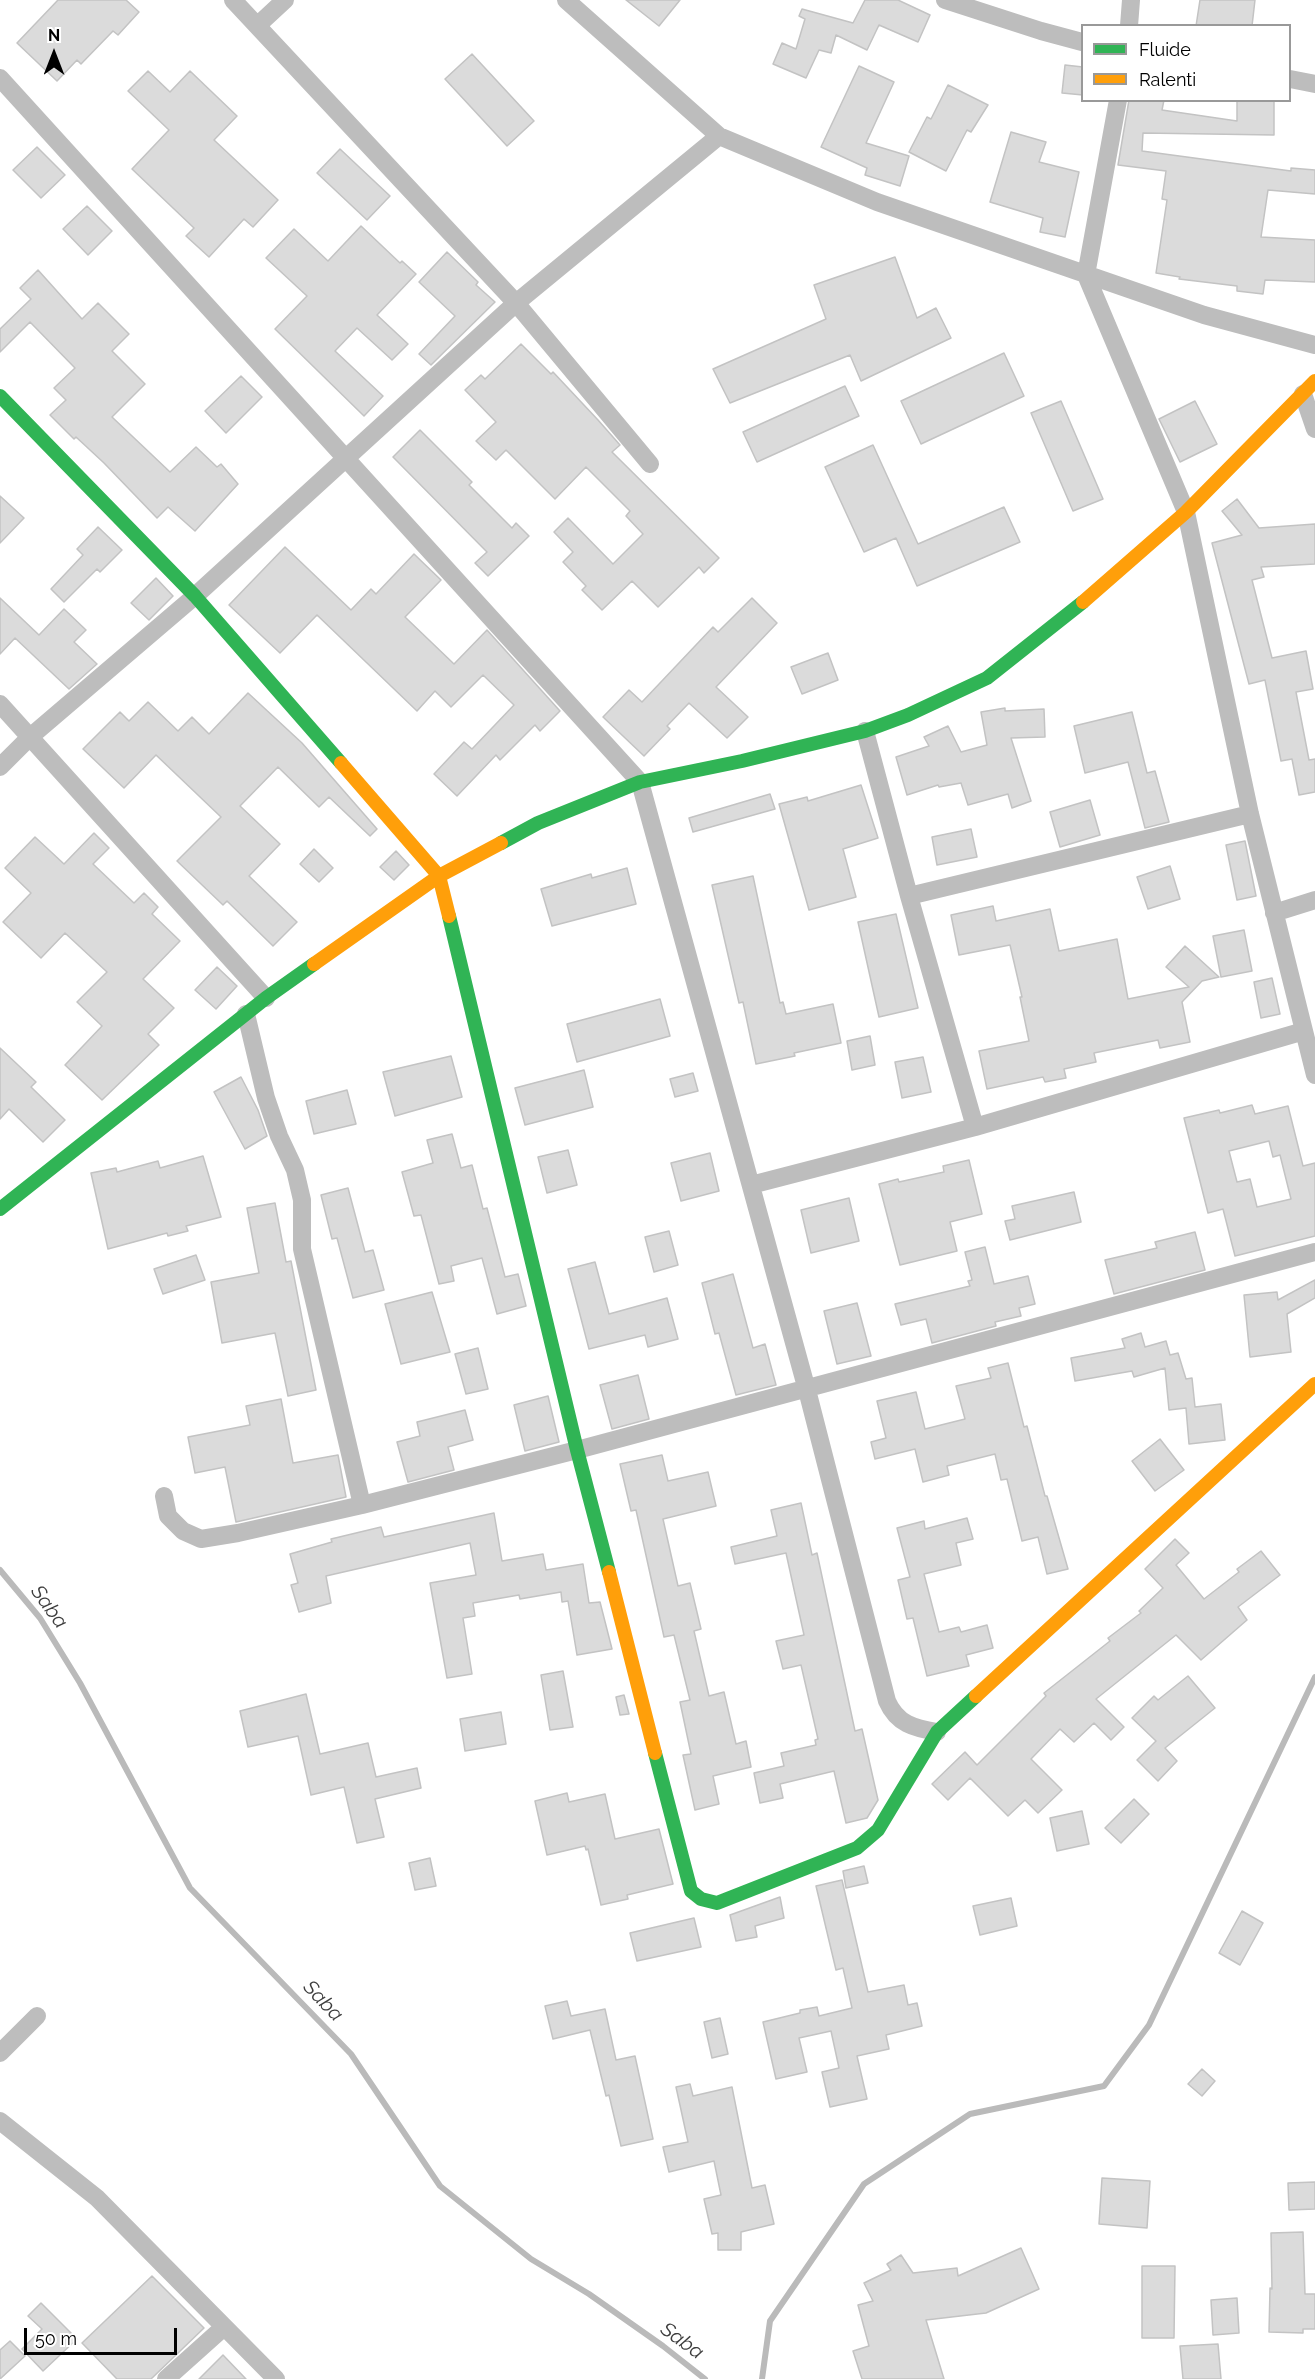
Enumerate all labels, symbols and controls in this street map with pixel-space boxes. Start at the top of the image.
north arrow [24,24,84,84]
legend [1081,24,1291,102]
text: N [48,26,60,45]
text: Fluide [1139,39,1191,60]
text: Ralenti [1139,69,1196,90]
water label: Saba [25,1581,73,1633]
water label: Saba [298,1976,348,2026]
scale bar [27,2316,180,2354]
water label: Saba [656,2317,708,2365]
text: 50 m [35,2328,77,2349]

